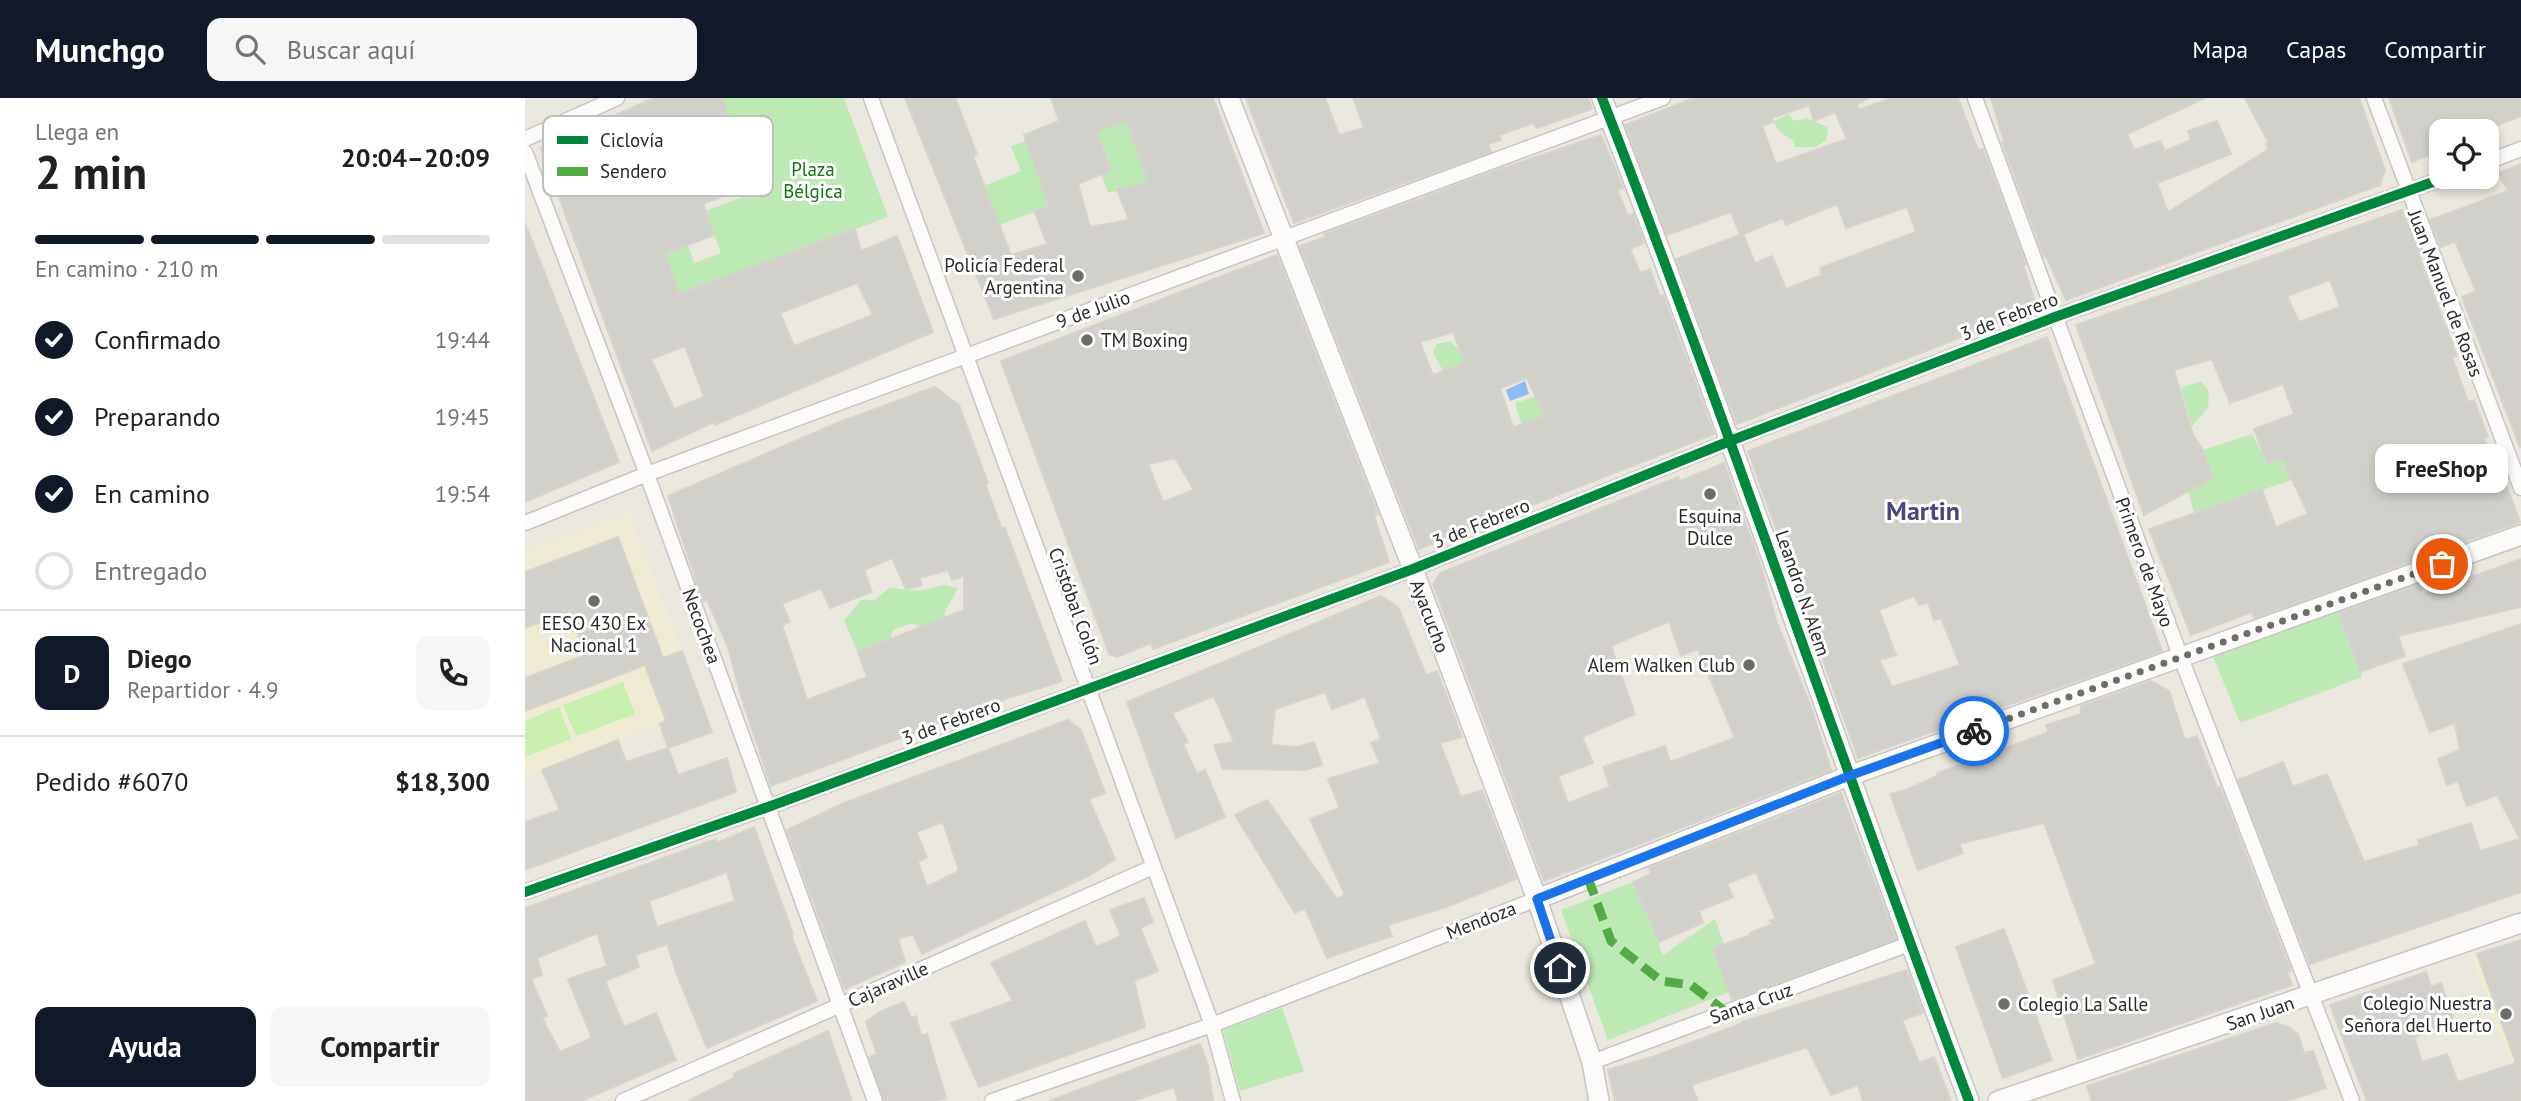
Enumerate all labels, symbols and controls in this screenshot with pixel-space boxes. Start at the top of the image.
search box [207,18,697,81]
text: Munchgo [35,28,165,71]
icon: search [231,30,269,68]
text: Buscar aquí [287,33,415,66]
text: Mapa [2192,34,2248,65]
text: Capas [2286,34,2346,65]
text: Compartir [2384,34,2486,65]
legend [543,116,773,196]
text: Llega en [35,117,119,146]
map controls [2429,119,2499,189]
button: locate [2429,119,2499,189]
text: Ciclovía [600,128,664,152]
text: 20:04–20:09 [341,141,490,174]
text: 2 min [35,142,147,202]
park label: Plaza Bélgica [783,157,843,203]
text: Sendero [600,159,667,183]
street label: Juan Manuel de Rosas [2403,205,2489,380]
place label: Policía Federal Argentina [944,253,1064,299]
text: En camino · 210 m [35,254,218,283]
marker: Policía Federal Argentina [1070,268,1086,284]
street label: 9 de Julio [1053,285,1133,333]
street label: 3 de Febrero [1957,286,2061,346]
icon: check [35,321,73,359]
text: Confirmado [94,323,221,356]
text: 19:44 [435,325,490,354]
place label: TM Boxing [1101,328,1188,352]
marker: TM Boxing [1079,332,1095,348]
icon: check [35,398,73,436]
text: Preparando [94,400,221,433]
text: 19:45 [435,402,490,431]
callout: FreeShop [2375,445,2508,494]
text: FreeShop [2395,454,2488,483]
icon: check [35,475,73,513]
text: En camino [94,477,210,510]
text: 19:54 [435,479,490,508]
marker: Esquina Dulce [1702,486,1718,502]
street label: 3 de Febrero [1429,493,1533,553]
district label: Martin [1886,494,1960,527]
street label: Primero de Mayo [2110,494,2180,630]
place label: Esquina Dulce [1678,504,1742,550]
street label: Leandro N. Alem [1770,527,1836,659]
pin [2412,534,2472,594]
street label: Cristóbal Colón [1044,544,1108,668]
icon: bag [2423,545,2461,583]
text: Entregado [94,554,208,587]
street label: Ayacucho [1405,576,1455,656]
street label: Necochea [677,585,727,667]
marker: EESO 430 Ex Nacional 1 [586,593,602,609]
place label: EESO 430 Ex Nacional 1 [542,611,647,657]
button: phone [416,636,490,710]
text: Diego [127,642,192,675]
place label: Alem Walken Club [1588,653,1735,677]
text: D [64,657,80,690]
marker: Alem Walken Club [1741,657,1757,673]
text: Repartidor · 4.9 [127,675,279,704]
street label: 3 de Febrero [899,692,1003,750]
courier [1939,696,2009,766]
icon: bike [1955,712,1993,750]
text: Pedido #6070 [35,765,188,798]
text: $18,300 [395,765,490,798]
street label: Mendoza [1443,896,1519,944]
pin [1530,938,1590,998]
icon: home [1541,949,1579,987]
street label: Cajaraville [844,956,932,1012]
street label: Santa Cruz [1706,977,1796,1029]
street label: San Juan [2223,990,2297,1036]
place label: Colegio Nuestra Señora del Huerto [2344,991,2492,1037]
place label: Colegio La Salle [2018,992,2148,1016]
marker: Colegio La Salle [1996,996,2012,1012]
marker: Colegio Nuestra Señora del Huerto [2498,1006,2514,1022]
button: Ayuda [35,1007,256,1087]
button: Compartir [270,1007,490,1087]

